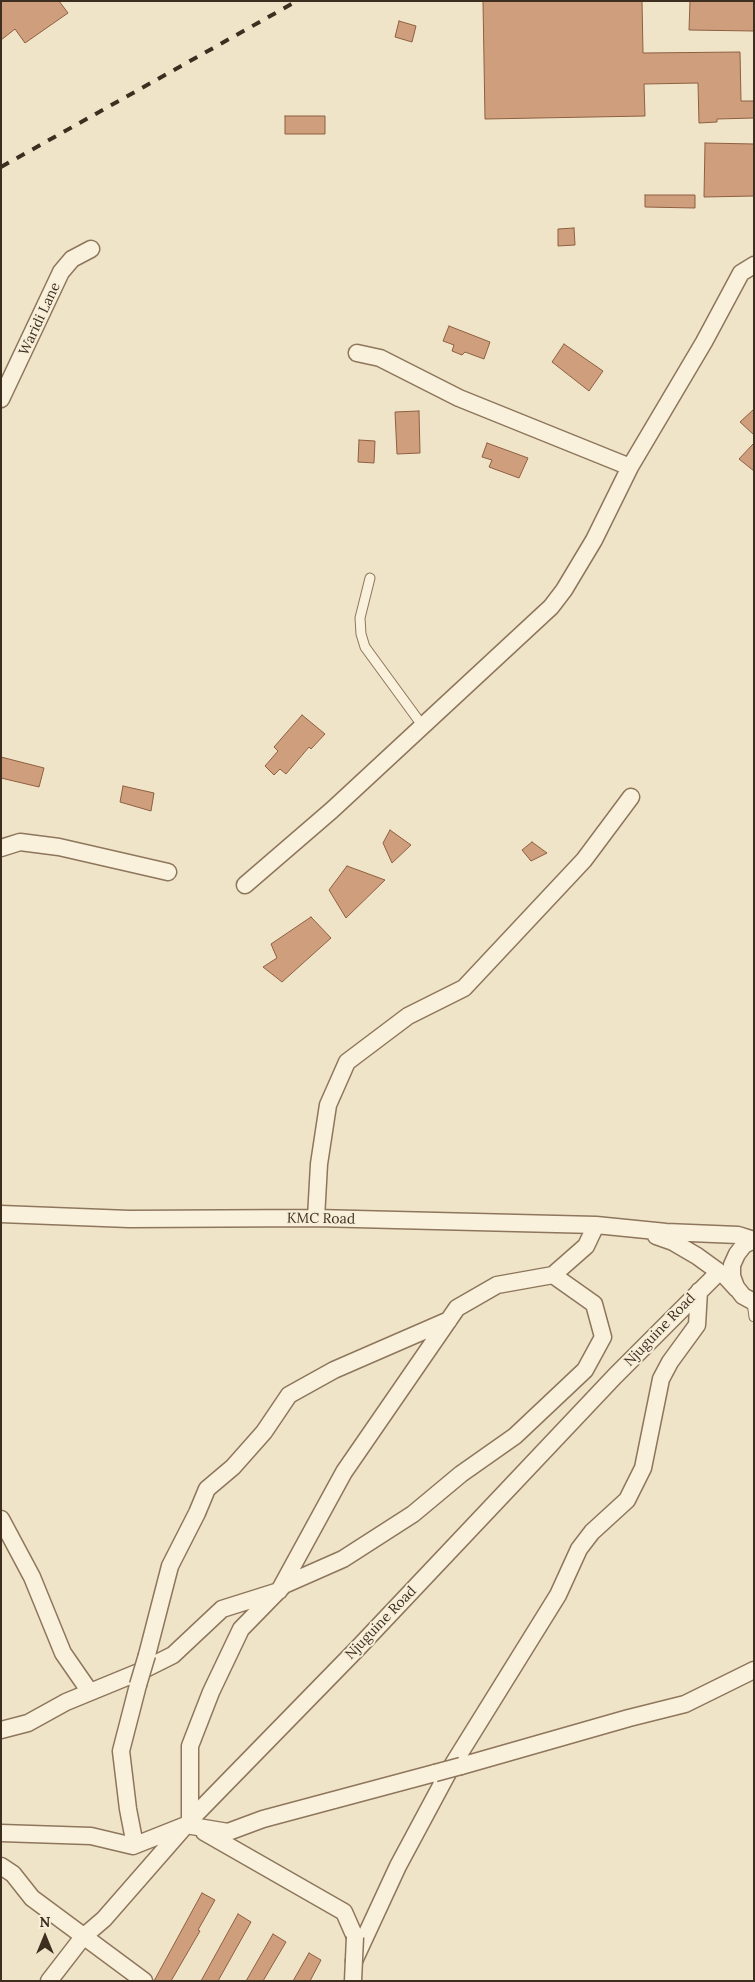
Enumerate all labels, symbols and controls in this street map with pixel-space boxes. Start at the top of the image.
street label: Waridi Lane [16,280,64,358]
street label: KMC Road [287,1210,355,1228]
street label: Njuguine Road [621,1290,699,1370]
street label: Njuguine Road [342,1583,420,1663]
north arrow [20,1912,70,1962]
text: N [40,1913,50,1931]

